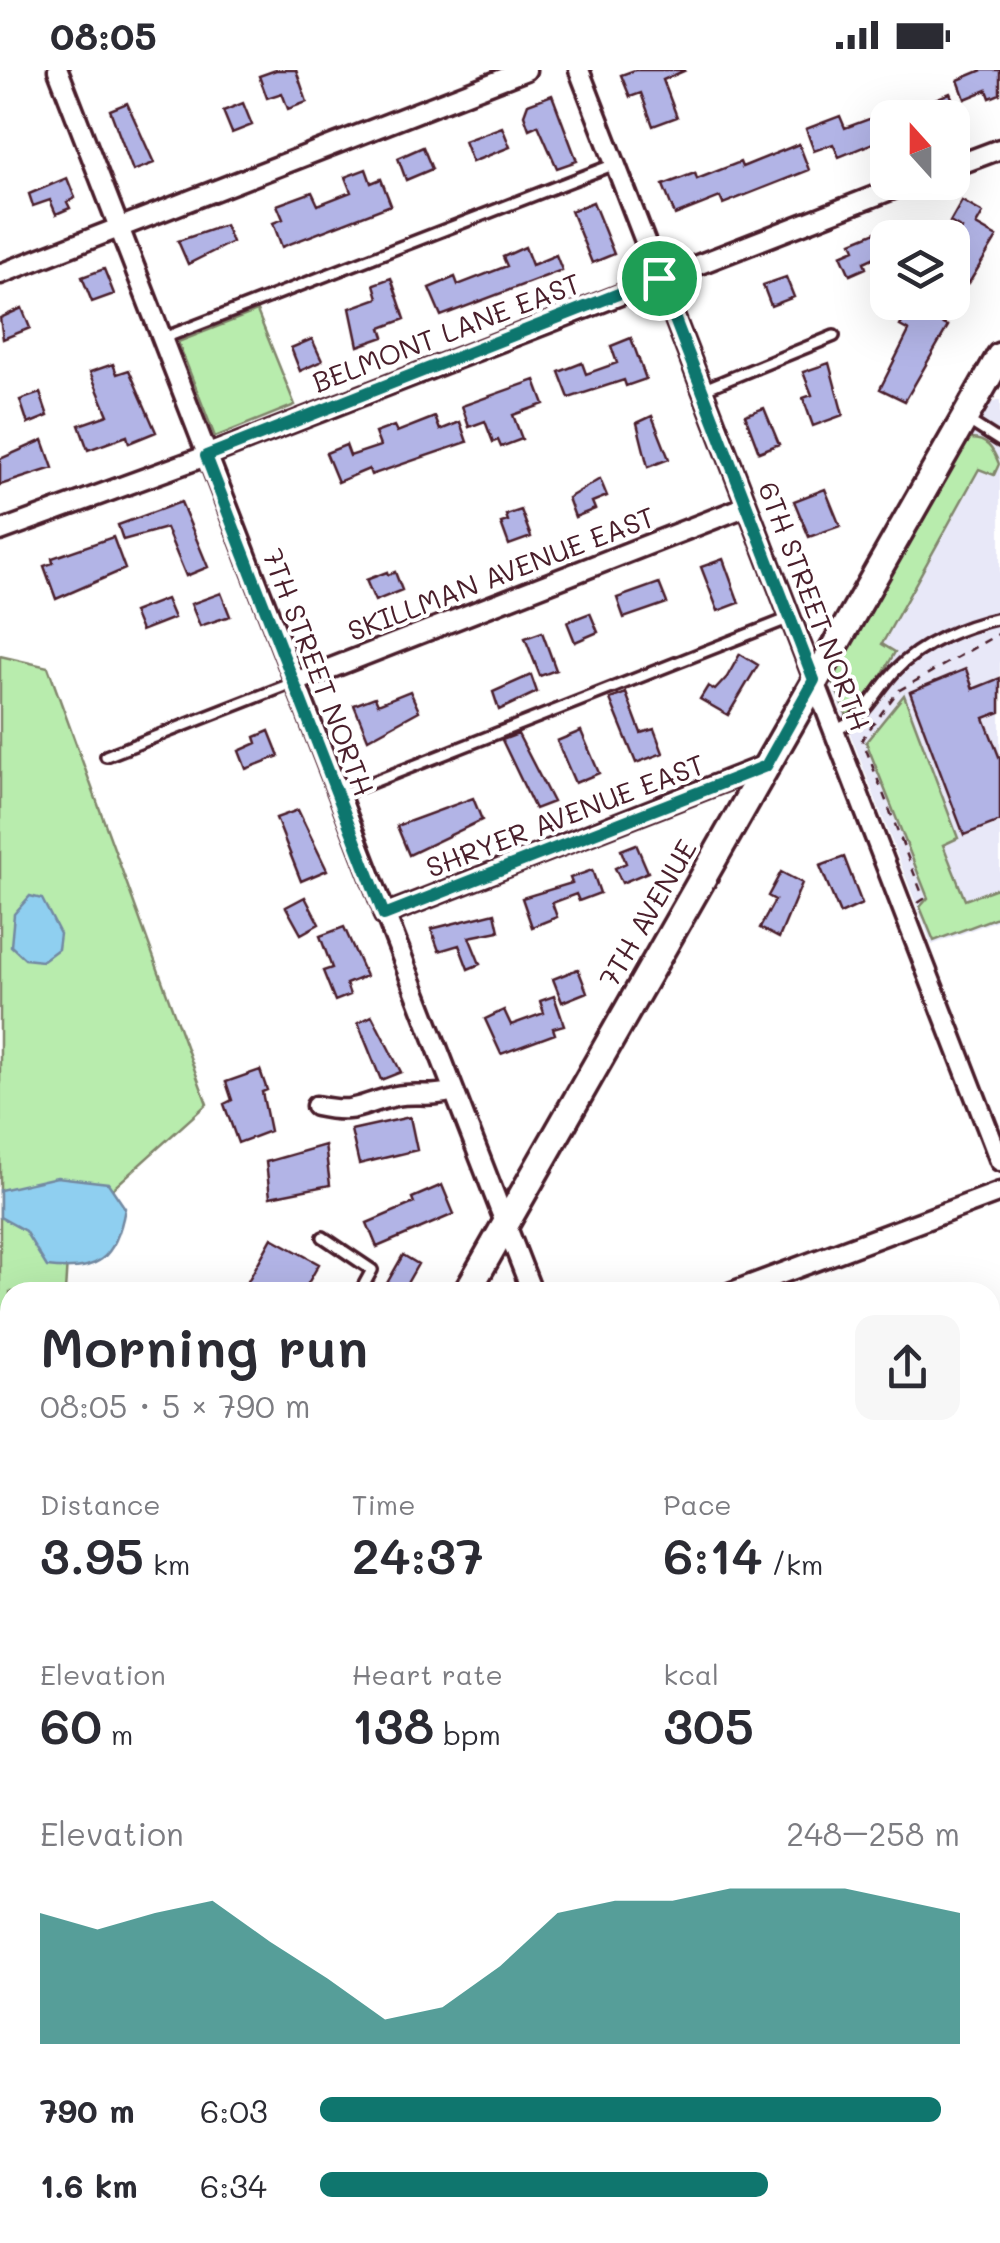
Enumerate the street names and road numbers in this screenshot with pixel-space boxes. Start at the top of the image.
street label: BELMONT LANE EAST [307,264,585,400]
street label: 6TH STREET NORTH [751,476,879,736]
street label: SKILLMAN AVENUE EAST [342,498,660,648]
street label: 7TH STREET NORTH [255,543,383,801]
street label: SHRYER AVENUE EAST [421,745,709,885]
street label: 7TH AVENUE [590,833,704,993]

